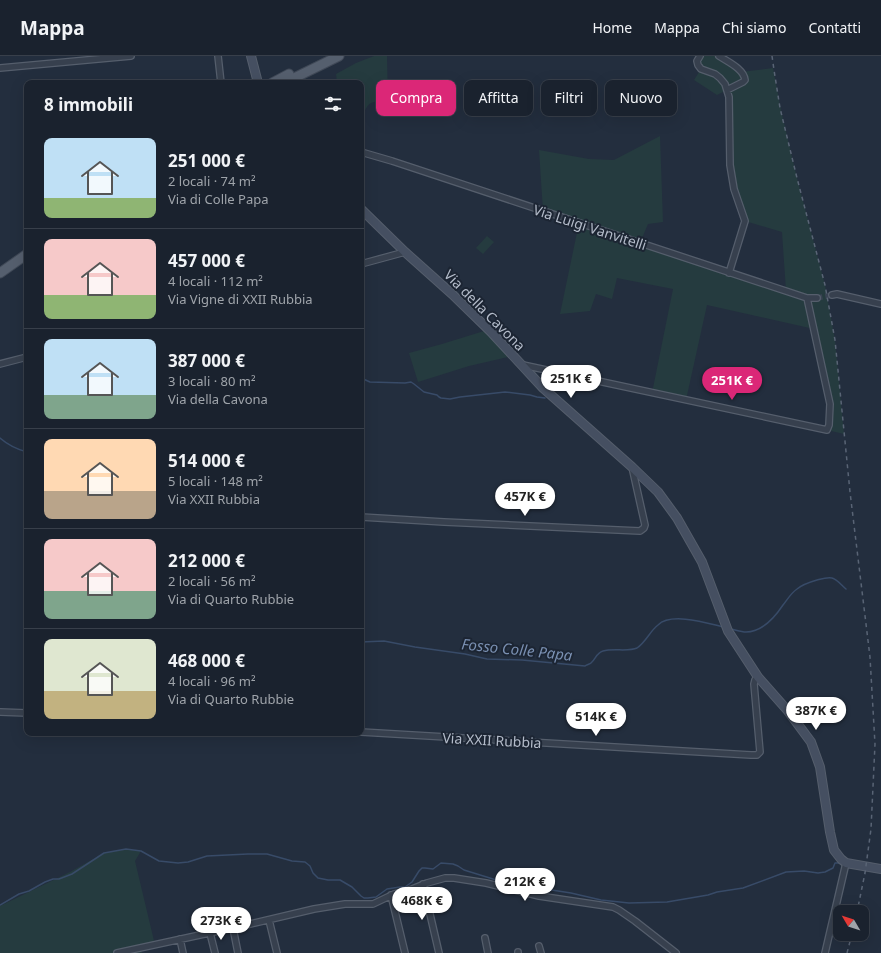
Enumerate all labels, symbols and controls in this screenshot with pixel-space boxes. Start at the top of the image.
text: Mappa [20,15,85,41]
text: Home [592,18,632,37]
text: Mappa [654,18,700,37]
text: Chi siamo [722,18,786,37]
text: Contatti [808,18,861,37]
chip: Compra [376,80,456,116]
chip: Affitta [464,80,533,116]
chip: Filtri [541,80,597,116]
chip: Nuovo [605,80,677,116]
text: 8 immobili [44,93,133,116]
icon: filters [322,93,344,115]
text: 251 000 € [168,149,245,172]
icon: home [76,154,124,202]
text: 2 locali · 74 m² [168,172,255,190]
text: Via di Colle Papa [168,190,269,208]
street label: Via Luigi Vanvitelli [531,200,649,254]
text: 457 000 € [168,249,245,272]
icon: home [76,255,124,303]
street label: Via della Cavona [440,265,530,355]
text: 4 locali · 112 m² [168,272,263,290]
text: Via Vigne di XXII Rubbia [168,290,313,308]
text: 387 000 € [168,349,245,372]
icon: home [76,355,124,403]
pin: 251K € [538,365,604,399]
pin: 251K € [699,367,765,401]
text: 251K € [550,369,592,387]
text: 251K € [711,371,753,389]
text: 3 locali · 80 m² [168,372,255,390]
text: Via della Cavona [168,390,268,408]
text: 514 000 € [168,449,245,472]
icon: home [76,455,124,503]
text: 5 locali · 148 m² [168,472,263,490]
pin: 457K € [492,483,558,517]
text: 457K € [504,487,546,505]
text: Via XXII Rubbia [168,490,260,508]
text: 212 000 € [168,549,245,572]
icon: home [76,555,124,603]
text: 2 locali · 56 m² [168,572,255,590]
text: Via di Quarto Rubbie [168,590,294,608]
water label: Fosso Colle Papa [461,633,574,665]
text: 468 000 € [168,649,245,672]
icon: home [76,655,124,703]
text: 4 locali · 96 m² [168,672,255,690]
text: Via di Quarto Rubbie [168,690,294,708]
pin: 387K € [783,697,849,731]
text: 387K € [795,701,837,719]
pin: 514K € [563,703,629,737]
text: 514K € [575,707,617,725]
street label: Via XXII Rubbia [442,728,542,752]
pin: 212K € [492,868,558,902]
text: 212K € [504,872,546,890]
pin: 468K € [389,887,455,921]
text: 468K € [401,891,443,909]
north arrow [833,905,869,941]
map controls [833,905,869,941]
pin: 273K € [188,907,254,941]
text: 273K € [200,911,242,929]

